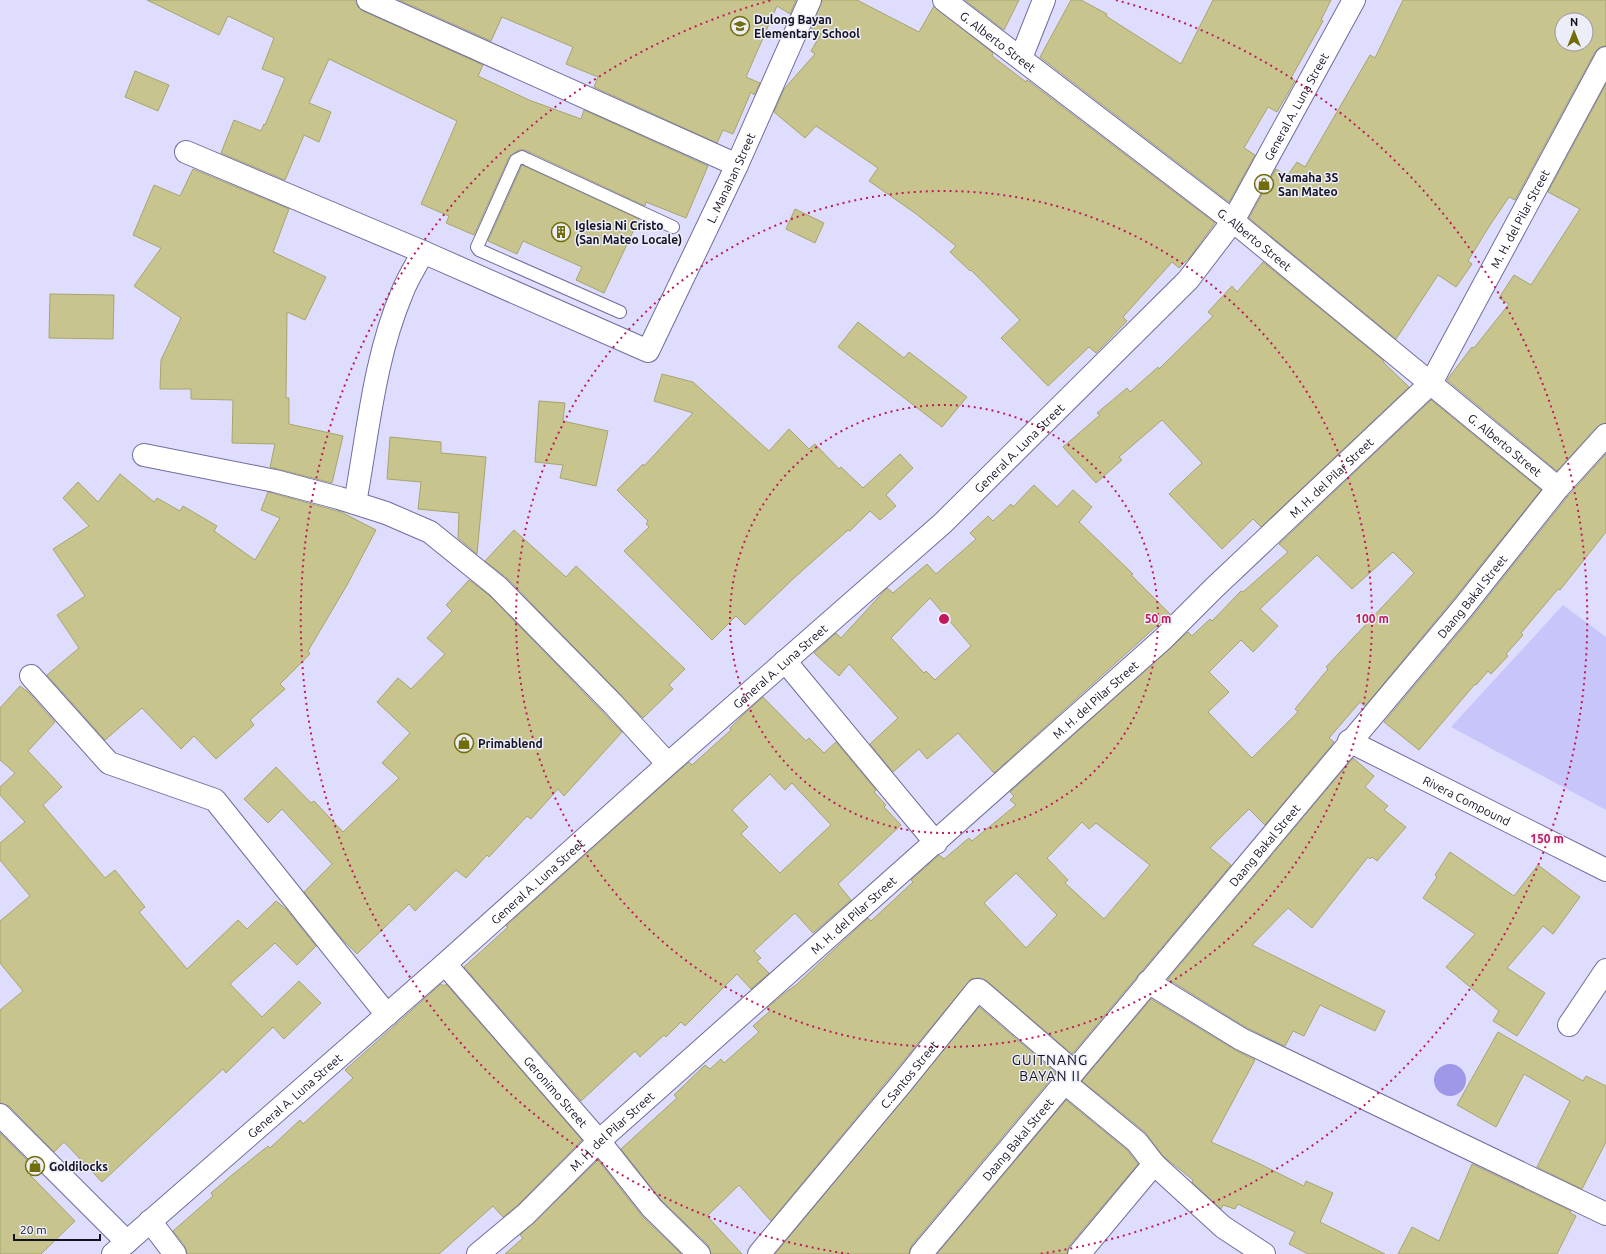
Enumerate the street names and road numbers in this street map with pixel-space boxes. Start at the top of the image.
street label: G. Alberto Street [958,8,1038,74]
street label: General A. Luna Street [1261,50,1331,162]
street label: L. Manahan Street [704,130,757,225]
street label: M. H. del Pilar Street [1488,167,1551,270]
street label: G. Alberto Street [1215,205,1294,273]
street label: General A. Luna Street [971,400,1067,495]
street label: G. Alberto Street [1466,411,1545,479]
street label: M. H. del Pilar Street [1287,435,1376,520]
street label: Daang Bakal Street [1434,552,1509,640]
street label: General A. Luna Street [730,621,830,711]
street label: M. H. del Pilar Street [1050,658,1141,741]
street label: Rivera Compound [1421,773,1513,828]
street label: Daang Bakal Street [1226,801,1302,888]
street label: General A. Luna Street [488,836,587,926]
street label: M. H. del Pilar Street [808,873,899,956]
street label: C.Santos Street [877,1038,940,1111]
street label: General A. Luna Street [245,1051,344,1140]
street label: Geronimo Street [522,1053,590,1130]
street label: M. H. del Pilar Street [567,1089,657,1173]
street label: Daang Bakal Street [979,1095,1056,1183]

